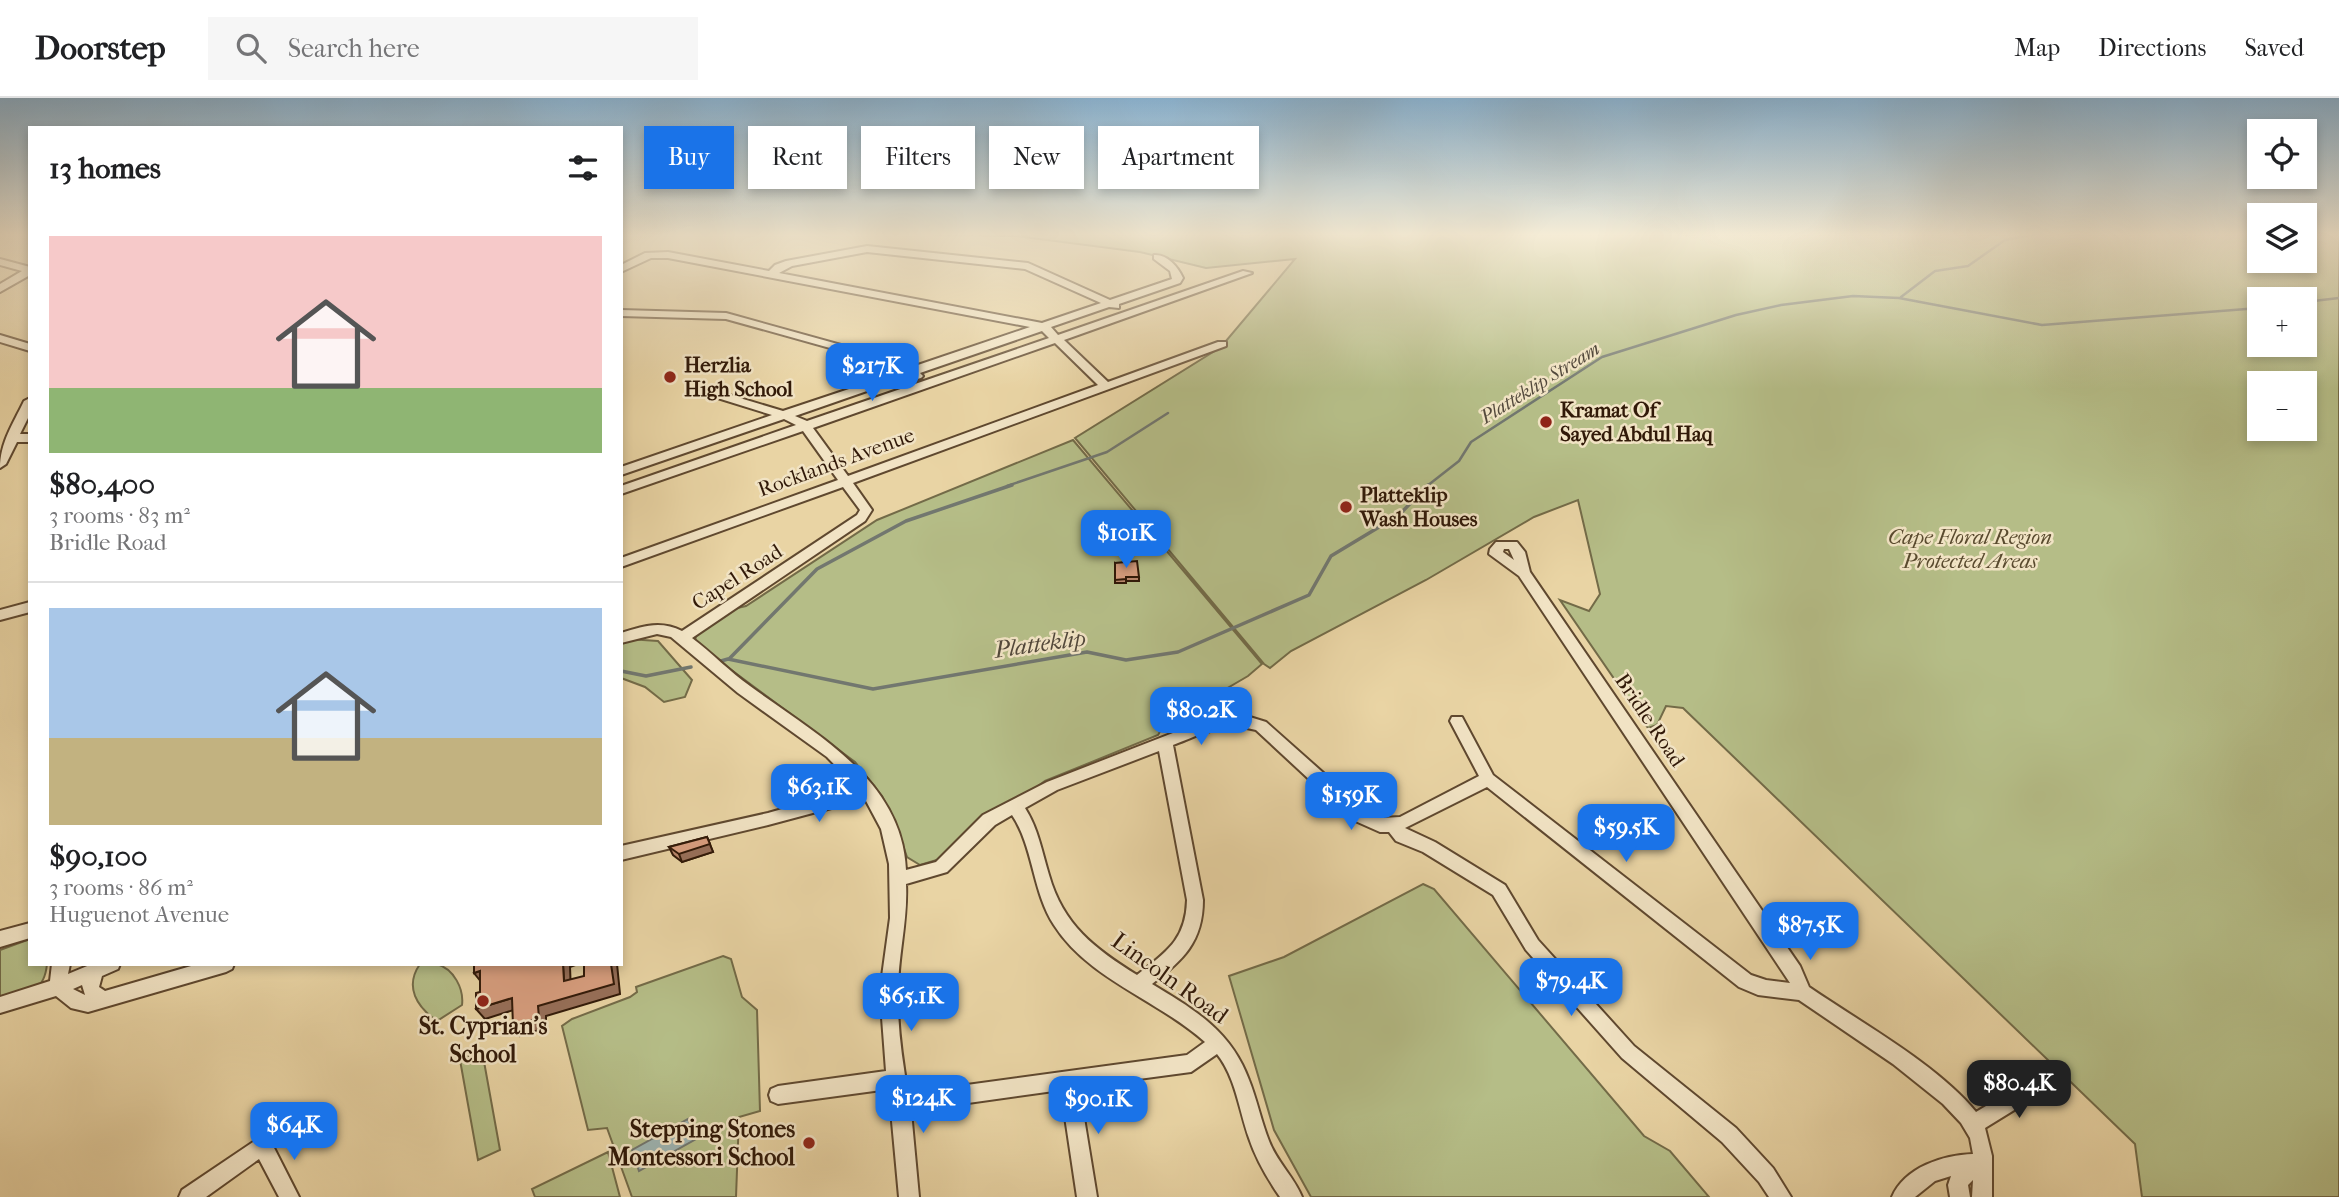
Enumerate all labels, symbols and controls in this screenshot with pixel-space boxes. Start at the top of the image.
search box [208,17,698,80]
text: Doorstep [35,29,166,68]
icon: search [232,29,270,67]
text: Search here [288,33,420,64]
text: Map [2014,34,2060,62]
text: Directions [2098,34,2206,62]
text: Saved [2244,34,2304,62]
map controls [2247,119,2317,441]
button: locate [2247,119,2317,189]
chip: Buy [644,126,734,189]
chip: Rent [748,126,847,189]
chip: Filters [861,126,975,189]
chip: New [989,126,1084,189]
chip: Apartment [1098,126,1259,189]
icon: filters [564,149,602,187]
text: 13 homes [49,151,161,186]
button: layers [2247,203,2317,273]
icon: home [263,281,389,407]
button: + [2247,287,2317,357]
water label: Platteklip Stream [1475,337,1604,429]
pin: $217K [823,344,921,403]
text: $217K [842,352,902,379]
place label: Herzlia High School [684,353,793,401]
marker: Herzlia High School [662,369,678,385]
button: − [2247,371,2317,441]
place label: Kramat Of Sayed Abdul Haq [1560,398,1714,446]
marker: Kramat Of Sayed Abdul Haq [1538,414,1554,430]
street label: Rocklands Avenue [755,423,917,501]
text: $80,400 [49,467,155,502]
place label: Platteklip Wash Houses [1359,483,1478,531]
marker: Platteklip Wash Houses [1338,499,1354,515]
text: 3 rooms · 83 m² [49,502,190,529]
pin: $101K [1077,510,1175,570]
text: $101K [1097,519,1155,546]
park label: Cape Floral Region Protected Areas [1888,525,2052,573]
text: Bridle Road [49,529,167,556]
street label: Capel Road [687,539,787,615]
water label: Platteklip [992,624,1087,664]
icon: home [263,653,389,779]
street label: Bridle Road [1610,669,1690,772]
pin: $80.2K [1144,688,1258,747]
text: $80.2K [1166,696,1236,723]
pin: $63.1K [762,764,876,824]
pin: $159K [1302,772,1400,832]
text: $63.1K [787,773,851,800]
text: $159K [1321,781,1381,808]
pin: $59.5K [1569,804,1683,864]
text: $59.5K [1594,813,1658,840]
text: $90,100 [49,839,148,874]
text: 3 rooms · 86 m² [49,874,193,901]
text: Huguenot Avenue [49,901,229,928]
pin: $87.5K [1753,902,1867,962]
text: $87.5K [1777,911,1843,938]
street label: Lincoln Road [1106,926,1234,1030]
pin: $79.4K [1514,958,1628,1018]
text: $79.4K [1535,967,1607,994]
pin: $65.1K [854,974,968,1033]
text: $65.1K [879,982,943,1009]
marker: St. Cyprian's School [475,993,491,1009]
place label: St. Cyprian's School [419,1012,547,1068]
pin: $80.4K [1962,1060,2076,1120]
text: $80.4K [1983,1069,2055,1096]
pin: $124K [874,1076,972,1135]
pin: $90.1K [1041,1076,1155,1136]
text: $124K [892,1084,955,1111]
text: $90.1K [1065,1085,1131,1112]
pin: $64K [253,1102,335,1162]
text: $64K [266,1111,322,1138]
place label: Stepping Stones Montessori School [608,1115,795,1171]
marker: Stepping Stones Montessori School [801,1135,817,1151]

